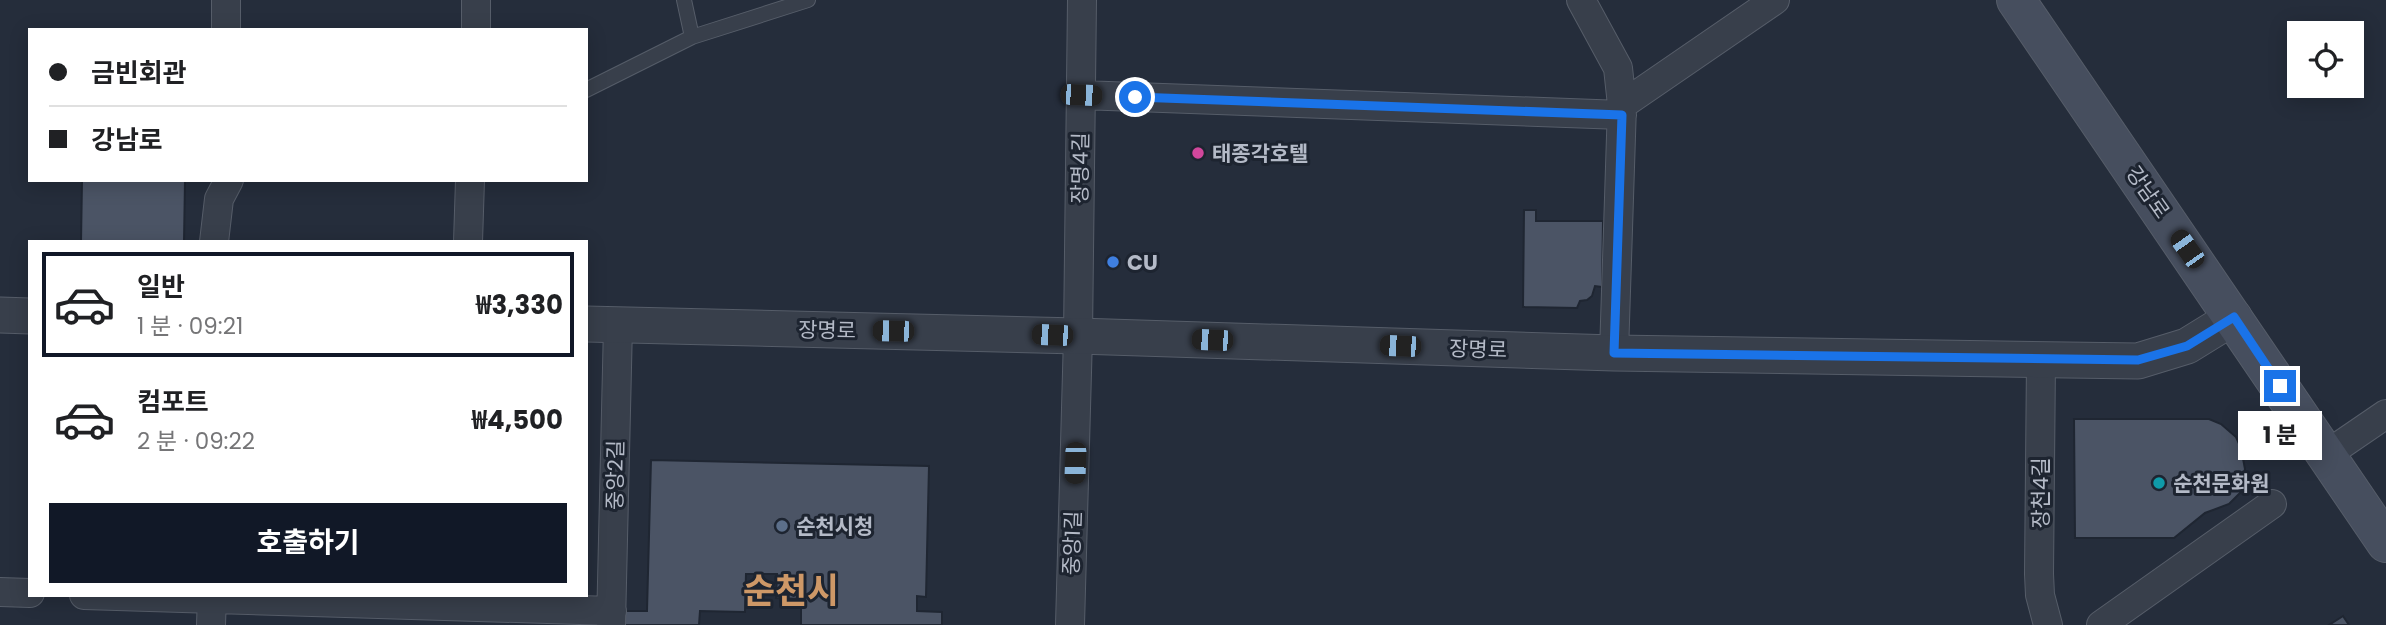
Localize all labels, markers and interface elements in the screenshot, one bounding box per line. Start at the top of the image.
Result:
map controls [2287,21,2364,98]
button: locate [2287,21,2364,98]
text: 금빈회관 [91,55,187,91]
route start [1119,81,1151,113]
car [1060,84,1103,106]
text: 강남로 [91,122,163,158]
street label: 장명4길 [1065,132,1095,204]
place label: 태종각호텔 [1212,139,1309,168]
marker: 태종각호텔 [1190,145,1206,161]
street label: 강남로 [2119,160,2177,224]
car [2167,226,2208,272]
place label: CU [1127,248,1158,277]
marker: CU [1105,254,1121,270]
text: 일반 [137,269,185,305]
icon: car [53,273,116,336]
text: ₩3,330 [476,287,563,323]
text: 1 분 · 09:21 [137,310,243,342]
street label: 장명로 [798,315,856,345]
car [872,320,915,342]
car [1031,324,1074,346]
car [1191,329,1234,351]
street label: 장명로 [1449,333,1507,365]
car [1379,335,1422,357]
route end [2264,370,2296,402]
text: 컴포트 [137,384,209,420]
icon: car [53,388,116,451]
text: ₩4,500 [472,402,563,438]
callout: 1 분 [2238,410,2322,460]
text: 1 분 [2263,419,2297,451]
text: 2 분 · 09:22 [137,425,255,457]
street label: 중앙2길 [600,440,630,510]
car [1064,442,1087,484]
street label: 장천4길 [2026,457,2055,529]
place label: 순천문화원 [2173,469,2270,498]
marker: 순천문화원 [2151,475,2167,491]
button: 호출하기 [49,503,567,583]
street label: 중앙1길 [1056,510,1088,576]
place label: 순천시청 [796,512,873,541]
marker: 순천시청 [774,518,790,534]
district label: 순천시 [743,566,839,615]

